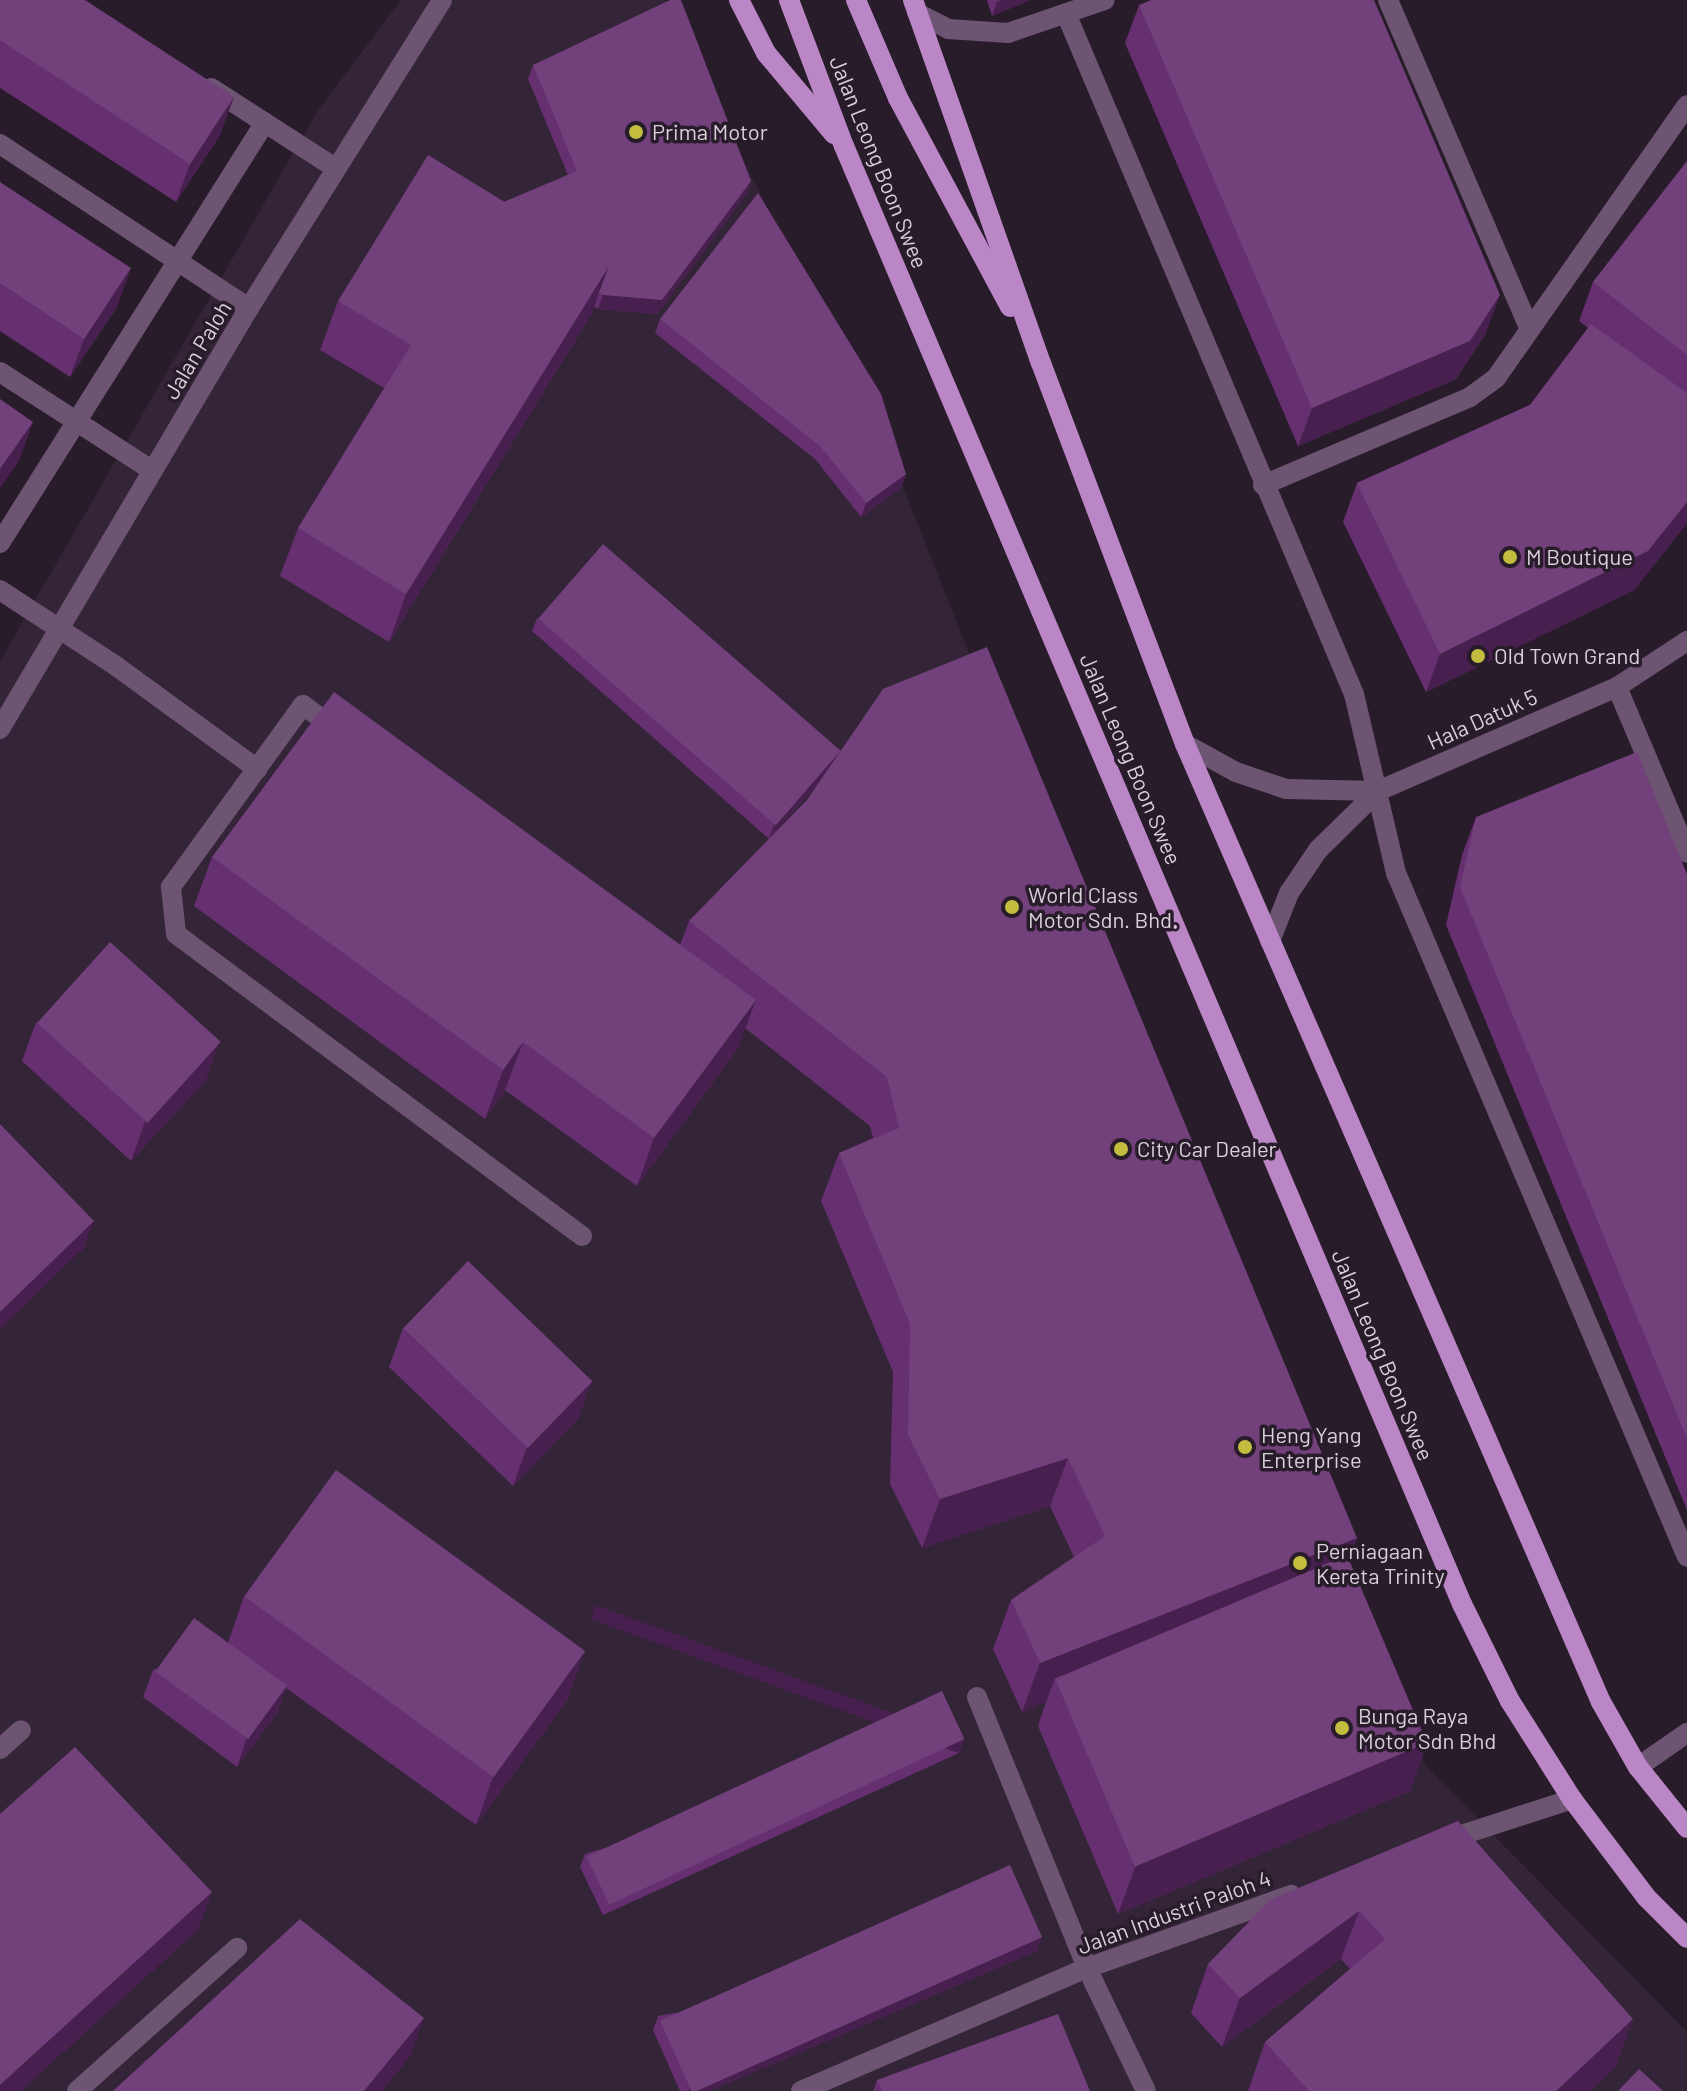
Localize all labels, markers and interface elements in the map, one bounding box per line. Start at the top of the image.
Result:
street label: Jalan Leong Boon Swee [824,52,934,272]
place label: Prima Motor [652,119,768,145]
marker: Prima Motor [627,123,645,141]
street label: Jalan Paloh [157,296,237,404]
place label: M Boutique [1526,544,1633,570]
marker: M Boutique [1501,548,1519,566]
place label: Old Town Grand [1494,643,1640,669]
marker: Old Town Grand [1469,647,1487,665]
street label: Jalan Leong Boon Swee [1075,650,1187,868]
street label: Hala Datuk 5 [1423,683,1541,755]
place label: World Class Motor Sdn. Bhd. [1028,881,1178,932]
marker: World Class Motor Sdn. Bhd. [1003,898,1021,916]
place label: City Car Dealer [1137,1136,1277,1162]
marker: City Car Dealer [1112,1140,1130,1158]
street label: Jalan Leong Boon Swee [1327,1246,1439,1464]
place label: Heng Yang Enterprise [1261,1421,1362,1472]
marker: Heng Yang Enterprise [1236,1438,1254,1456]
place label: Perniagaan Kereta Trinity [1316,1537,1445,1588]
marker: Perniagaan Kereta Trinity [1291,1554,1309,1572]
place label: Bunga Raya Motor Sdn Bhd [1358,1702,1496,1754]
marker: Bunga Raya Motor Sdn Bhd [1333,1719,1351,1737]
street label: Jalan Industri Paloh 4 [1074,1865,1274,1959]

